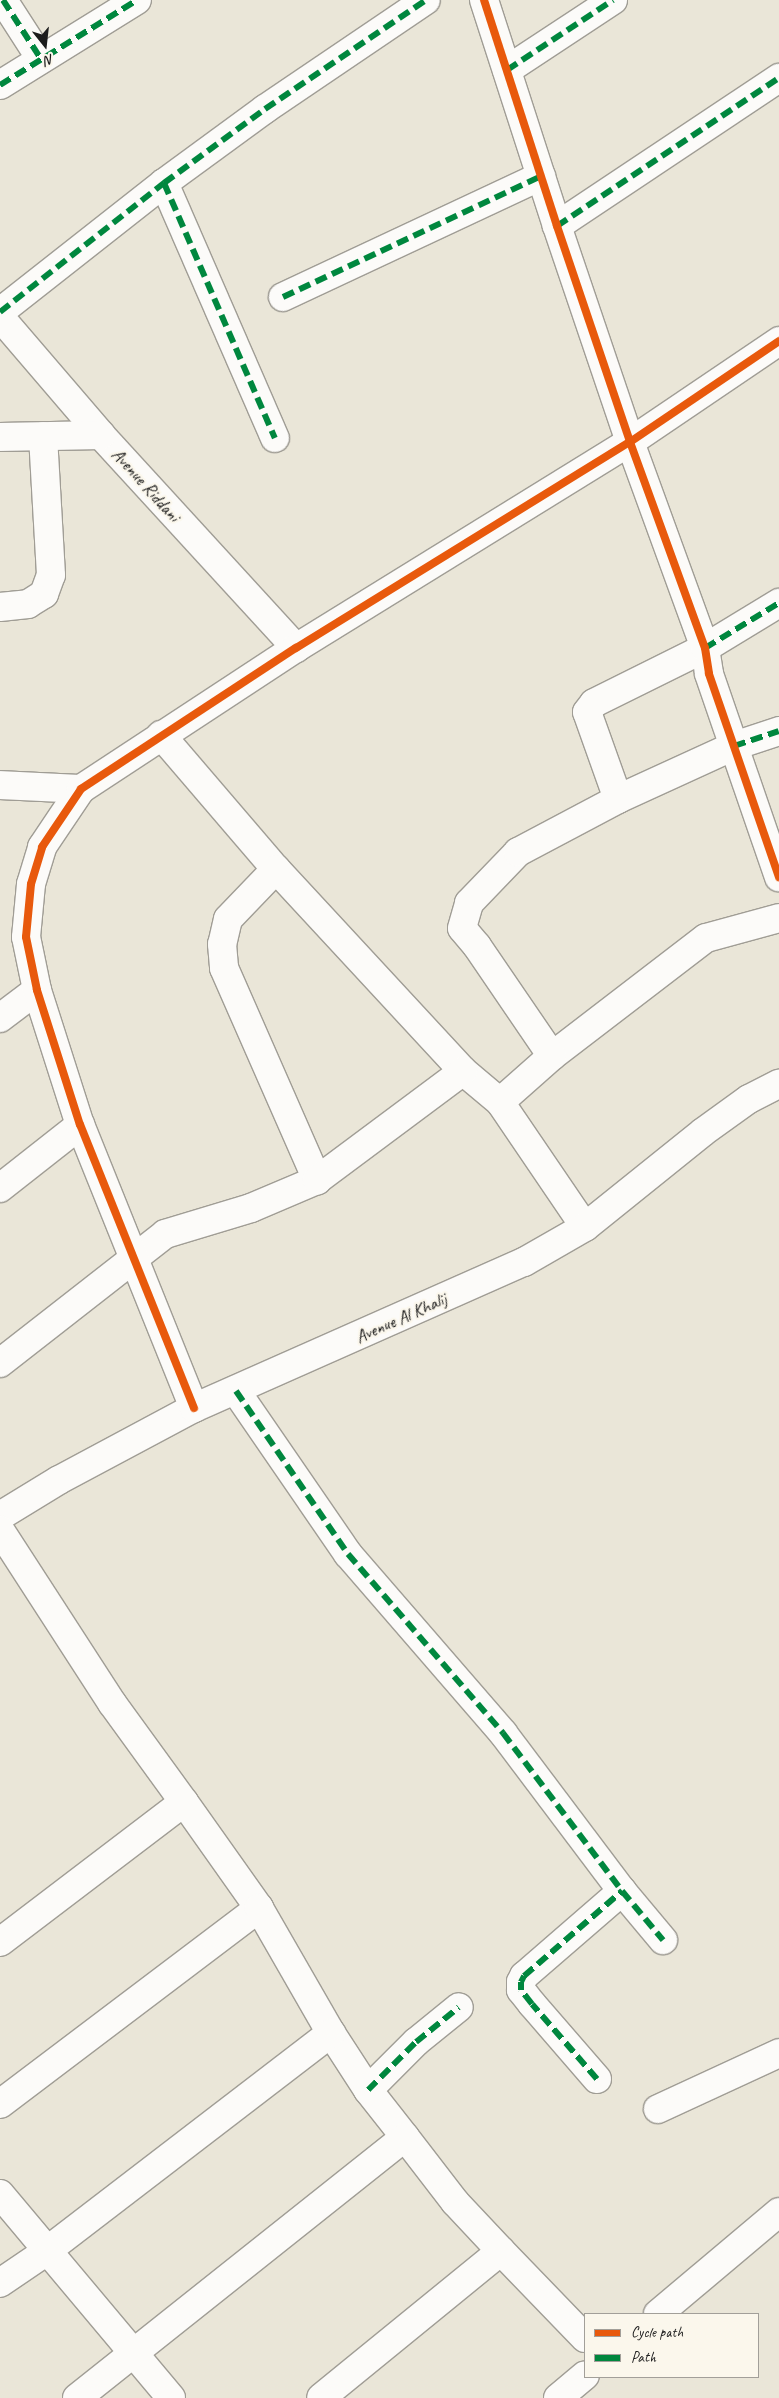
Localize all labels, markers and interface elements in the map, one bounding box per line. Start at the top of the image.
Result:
north arrow [20,20,70,70]
text: N [43,51,56,69]
street label: Avenue Riddani [107,444,185,526]
street label: Avenue Al Khalij [352,1288,450,1348]
legend [584,2313,759,2378]
text: Cycle path [631,2323,683,2342]
text: Path [631,2348,656,2367]

